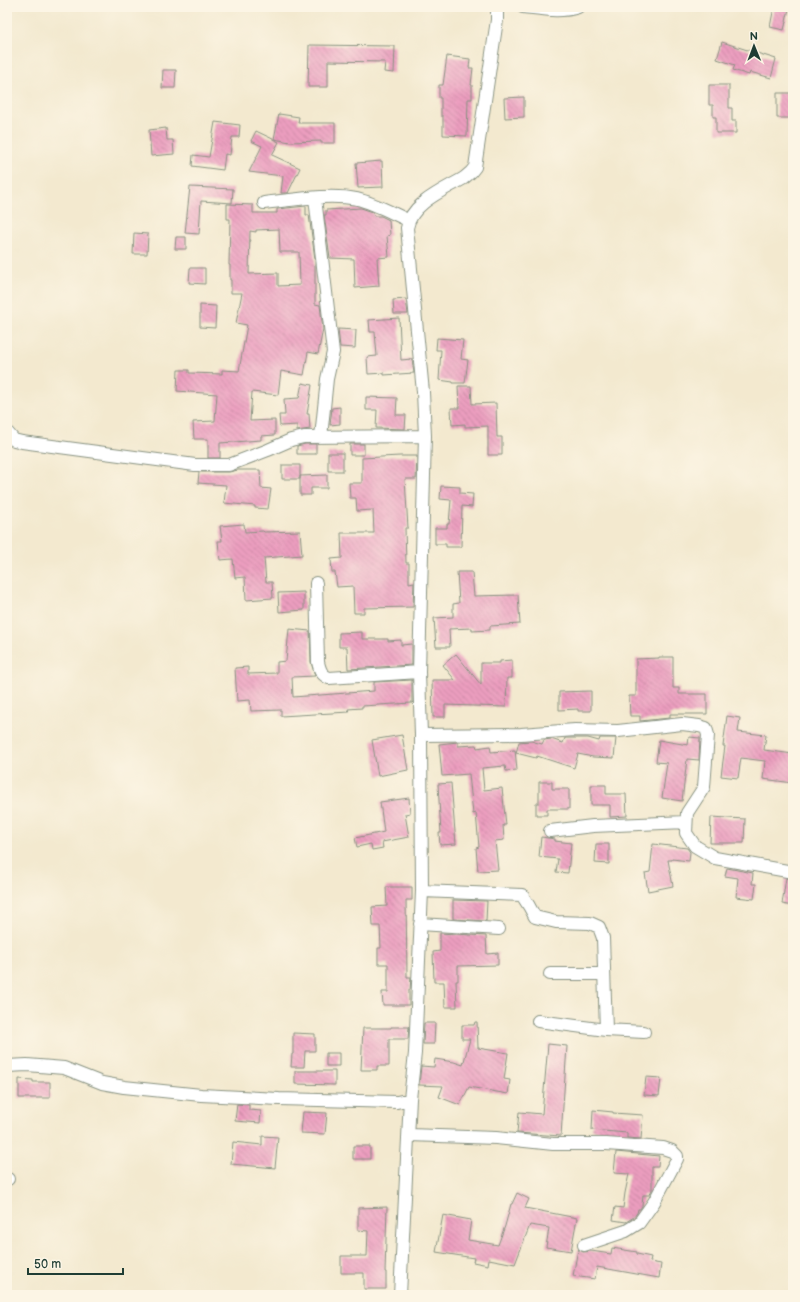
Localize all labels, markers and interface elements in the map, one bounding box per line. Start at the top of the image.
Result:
north arrow [734,26,774,66]
text: N [750,30,758,43]
scale bar [28,1250,123,1276]
text: 50 m [34,1257,61,1272]

